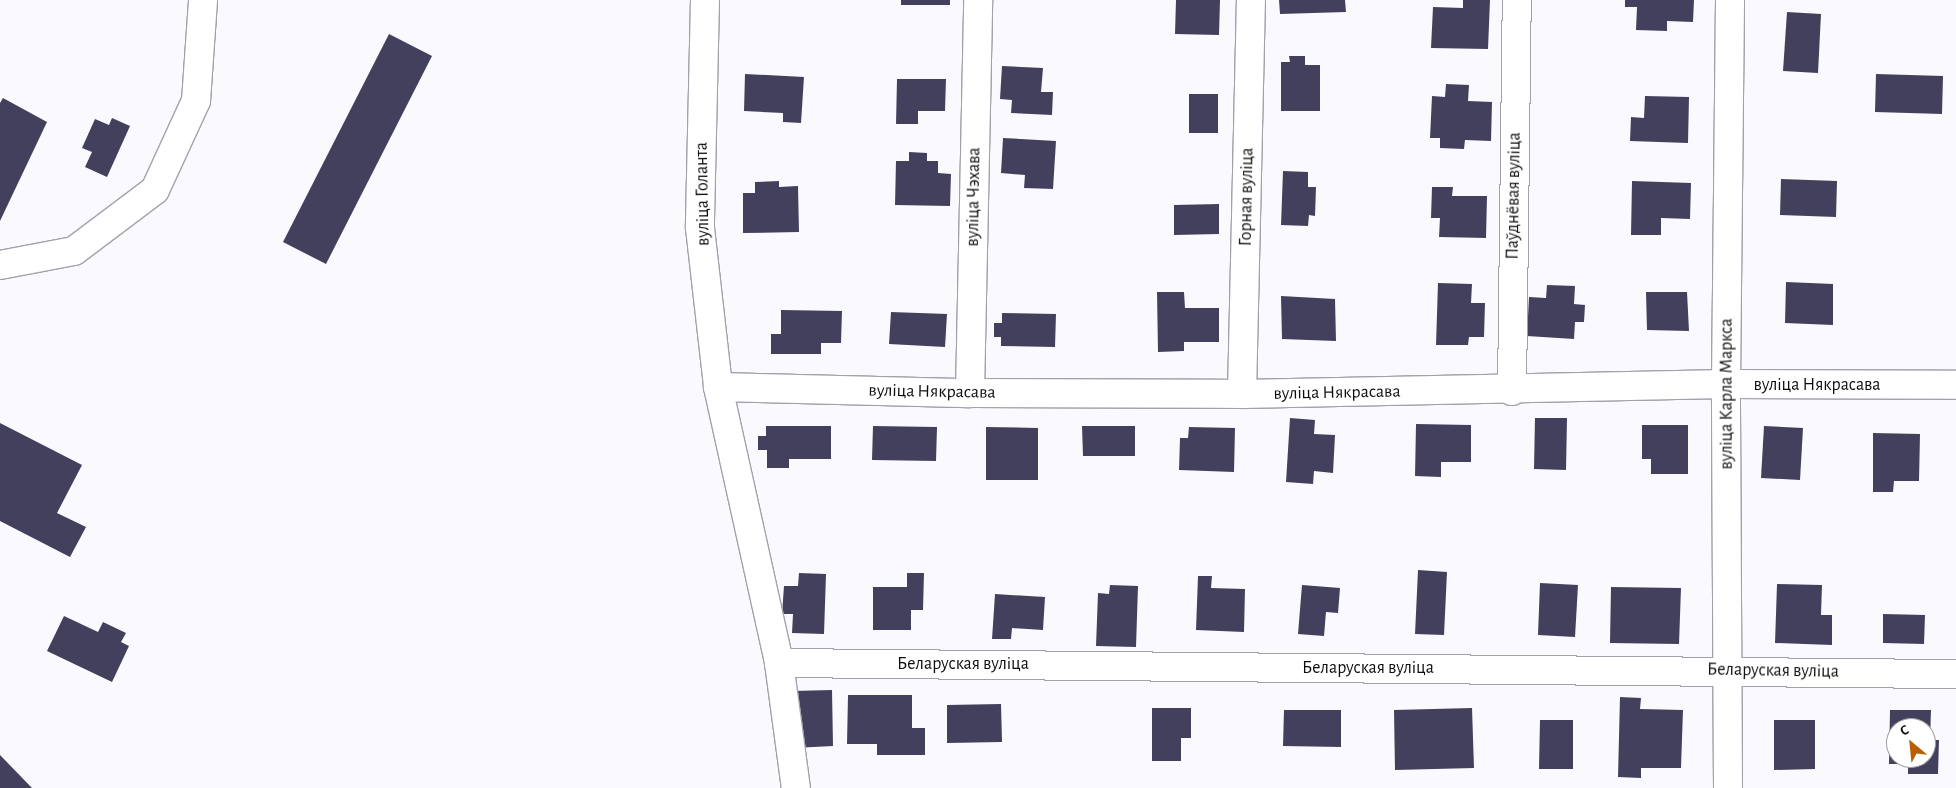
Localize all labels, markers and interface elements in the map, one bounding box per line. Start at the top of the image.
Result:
street label: Паўднёвая вуліца [1502,132,1526,260]
street label: вуліца Голанта [691,142,715,246]
street label: вуліца Чэхава [962,147,986,247]
street label: Горная вуліца [1235,147,1259,247]
street label: вуліца Карла Маркса [1716,318,1738,470]
street label: вуліца Някрасава [1753,374,1881,396]
street label: вуліца Някрасава [868,380,996,404]
street label: вуліца Някрасава [1273,381,1401,405]
street label: Беларуская вуліца [897,653,1029,675]
street label: Беларуская вуліца [1302,657,1434,679]
street label: Беларуская вуліца [1707,659,1839,683]
north arrow [1886,718,1936,768]
text: С [1898,723,1911,739]

